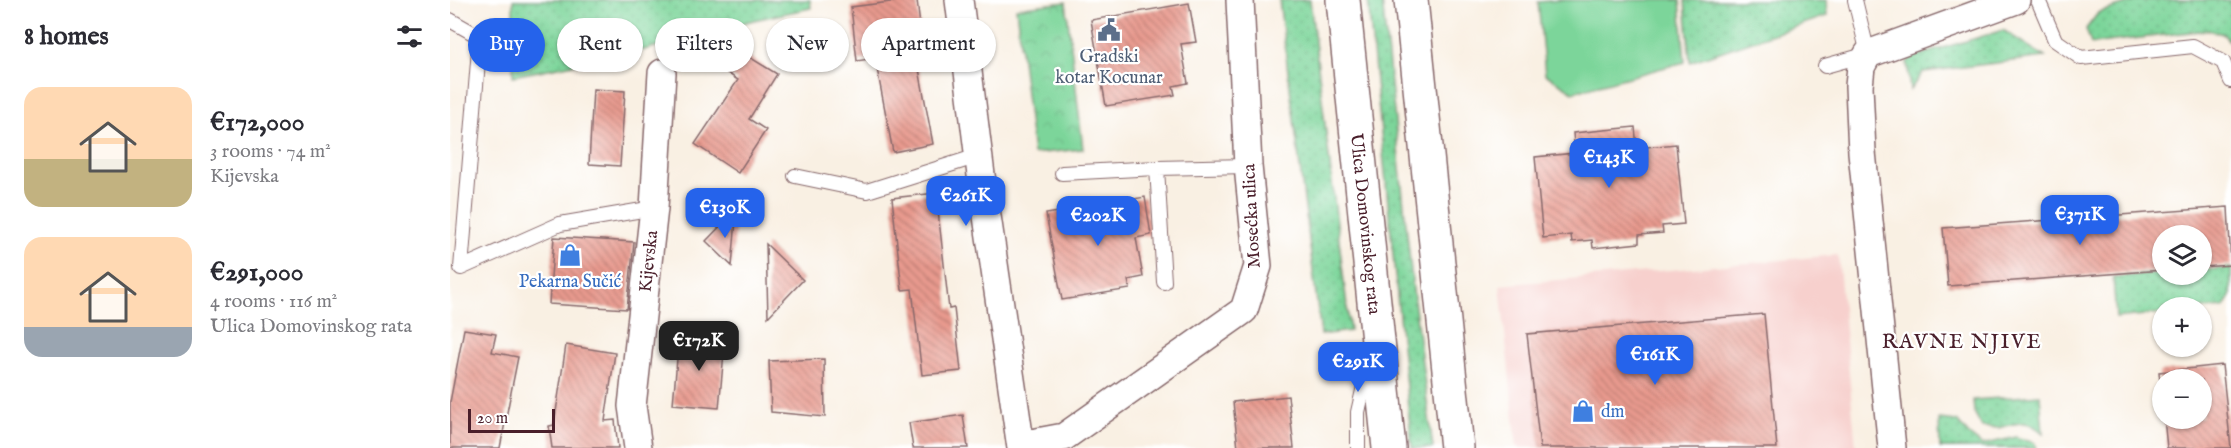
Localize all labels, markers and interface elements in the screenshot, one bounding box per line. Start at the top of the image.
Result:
public building icon: Gradski kotar Kocunar [1096,17,1122,43]
chip: Buy [468,18,545,72]
chip: Rent [557,18,643,72]
chip: Filters [655,18,754,72]
chip: New [766,18,849,72]
chip: Apartment [861,18,996,72]
text: 8 homes [24,20,109,53]
icon: filters [393,20,426,53]
place label: Gradski kotar Kocunar [1055,46,1163,90]
text: €172,000 [210,106,305,139]
icon: home [72,111,144,183]
street label: Ulica Domovinskog rata [1344,132,1385,316]
pin: €143K [1567,138,1651,189]
text: 3 rooms · 74 m² [210,139,331,164]
text: €143K [1584,145,1634,170]
street label: Mosećka ulica [1238,163,1267,269]
text: Kijevska [210,164,279,189]
pin: €261K [924,176,1008,227]
text: €261K [940,183,992,208]
pin: €130K [683,188,767,239]
text: €130K [700,195,750,220]
pin: €371K [2038,195,2122,246]
pin: €202K [1056,196,1140,247]
text: €371K [2055,202,2105,227]
text: €202K [1071,203,1125,228]
map controls [2152,225,2212,429]
button: layers [2152,225,2212,285]
street label: Kijevska [635,229,664,294]
shop icon: Pekarna Sučić [557,242,583,268]
text: €291,000 [210,256,304,289]
icon: home [72,261,144,333]
place label: Pekarna Sučić [519,271,622,294]
text: 4 rooms · 116 m² [210,289,337,314]
button: + [2152,297,2212,357]
text: Ulica Domovinskog rata [210,314,412,339]
pin: €172K [657,321,741,372]
text: €172K [673,328,725,353]
district label: RAVNE NJIVE [1882,329,2042,356]
pin: €161K [1613,335,1697,386]
pin: €291K [1316,342,1400,393]
text: €161K [1630,342,1680,367]
text: €291K [1332,349,1384,374]
button: − [2152,369,2212,429]
shop icon: dm [1570,398,1596,424]
place label: dm [1601,401,1625,424]
scale bar [468,406,555,434]
text: 20 m [477,409,508,429]

